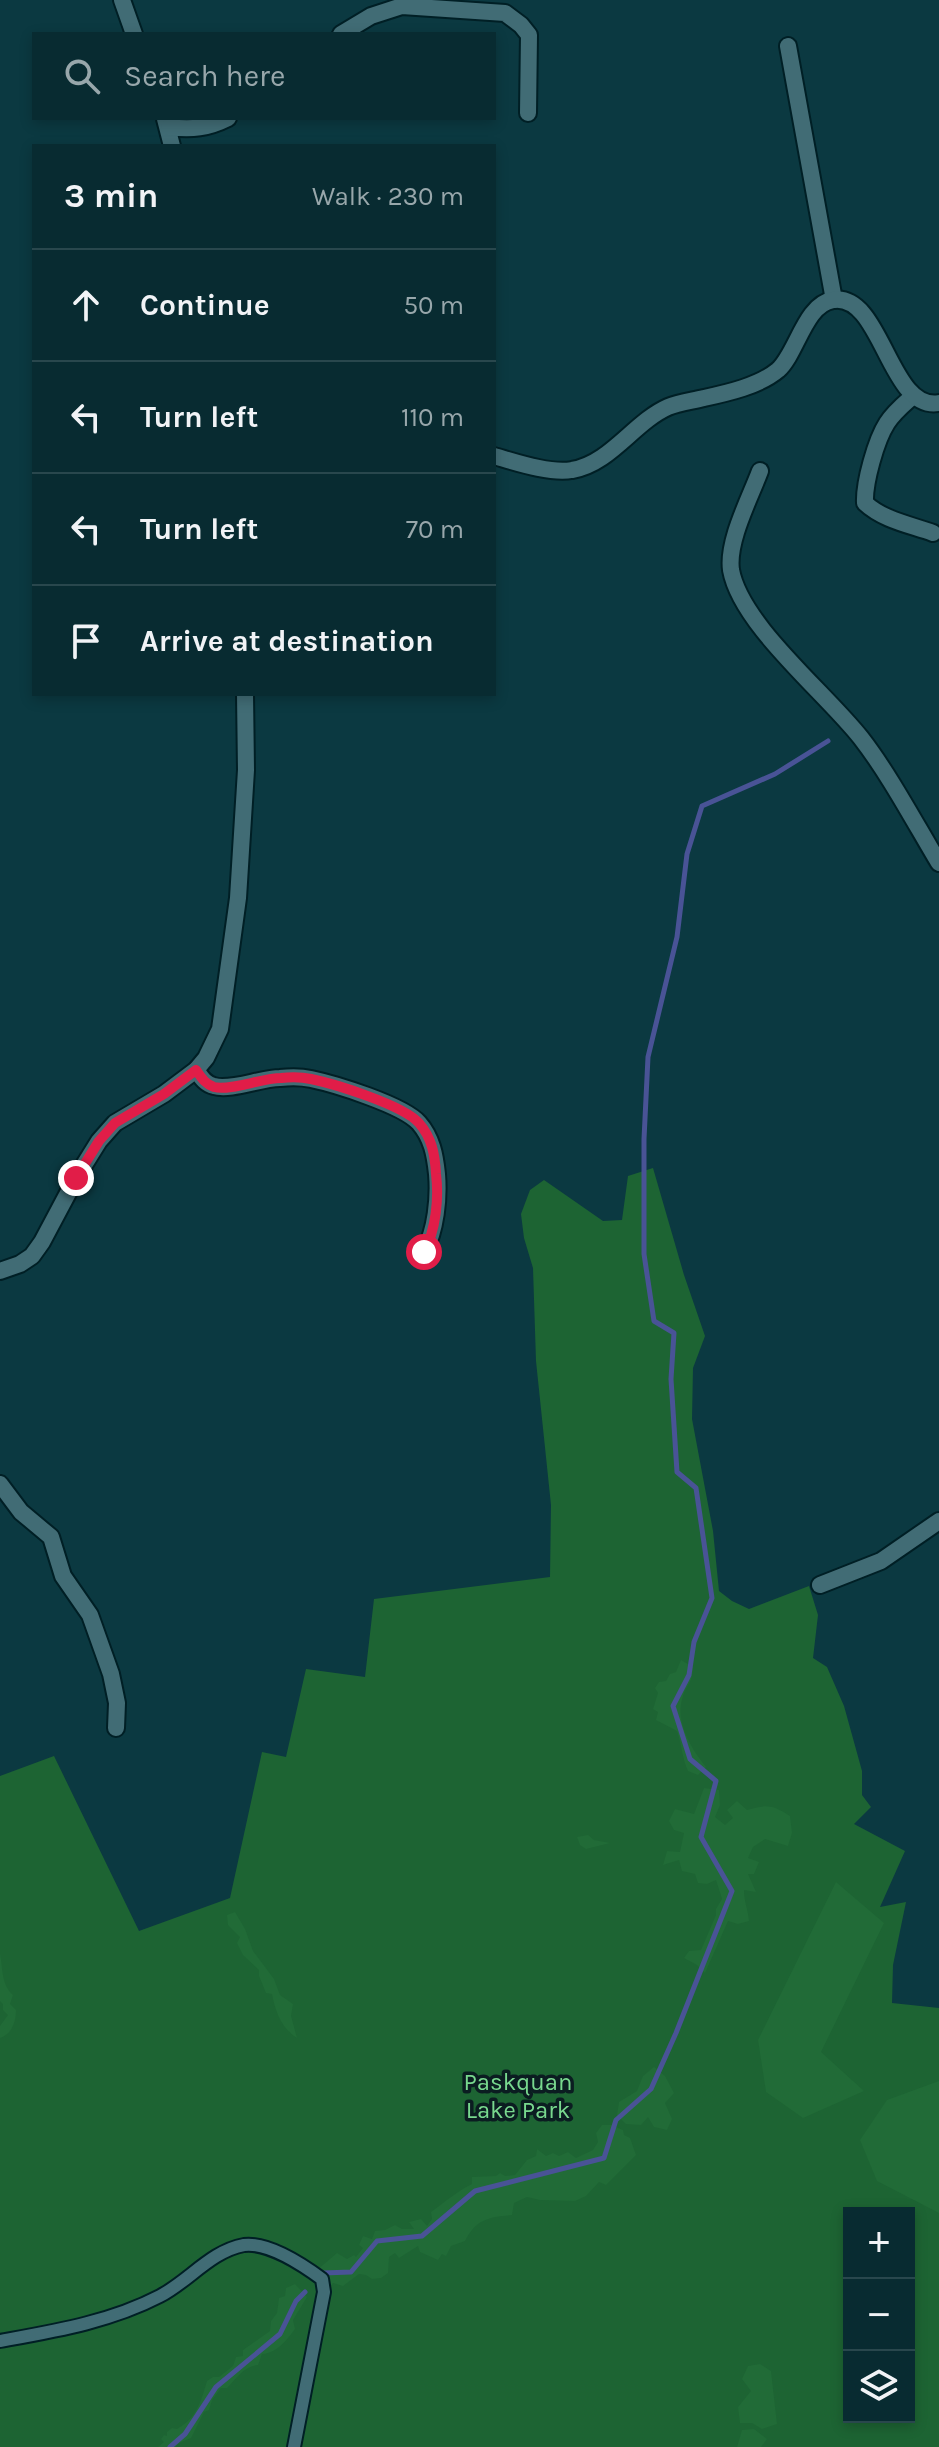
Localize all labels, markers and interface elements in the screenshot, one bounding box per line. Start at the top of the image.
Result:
search box [32,32,496,120]
icon: search [60,54,104,98]
text: Search here [124,58,285,94]
text: 3 min [64,176,158,216]
text: Walk · 230 m [312,181,464,212]
icon: ahead [64,283,108,327]
text: Continue [140,287,270,323]
text: 50 m [403,290,464,321]
icon: left [64,395,108,439]
text: Turn left [140,399,258,435]
text: 110 m [401,402,464,433]
icon: left [64,507,108,551]
text: Turn left [140,511,258,547]
text: 70 m [406,514,464,545]
icon: arrive [64,619,108,663]
text: Arrive at destination [140,623,434,659]
route end [58,1160,94,1196]
route start [406,1234,442,1270]
park label: Paskquan Lake Park [464,2068,572,2124]
map controls [843,2207,915,2423]
button: + [843,2207,915,2279]
button: − [843,2279,915,2351]
button: layers [843,2351,915,2423]

